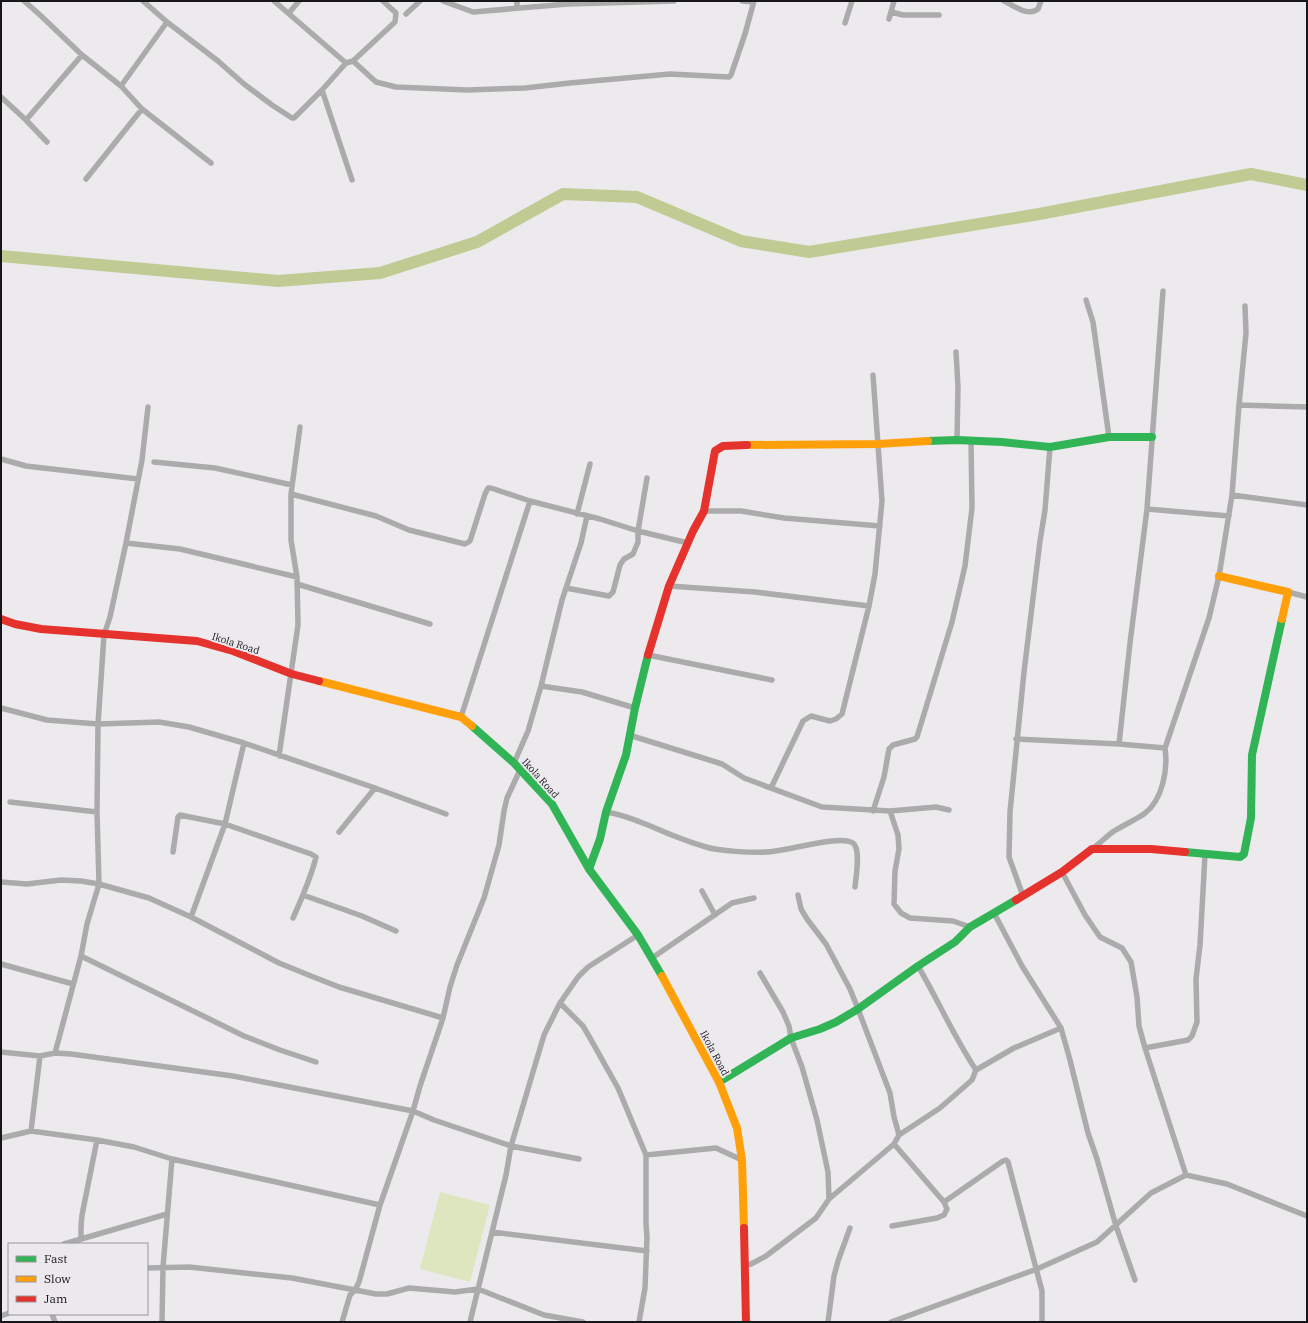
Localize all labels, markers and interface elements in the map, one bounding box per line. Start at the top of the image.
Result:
street label: Ikola Road [210,630,261,657]
street label: Ikola Road [519,756,562,801]
street label: Ikola Road [697,1028,732,1078]
legend [8,1243,148,1315]
text: Fast [44,1251,68,1266]
text: Slow [44,1271,71,1286]
text: Jam [44,1291,68,1306]

